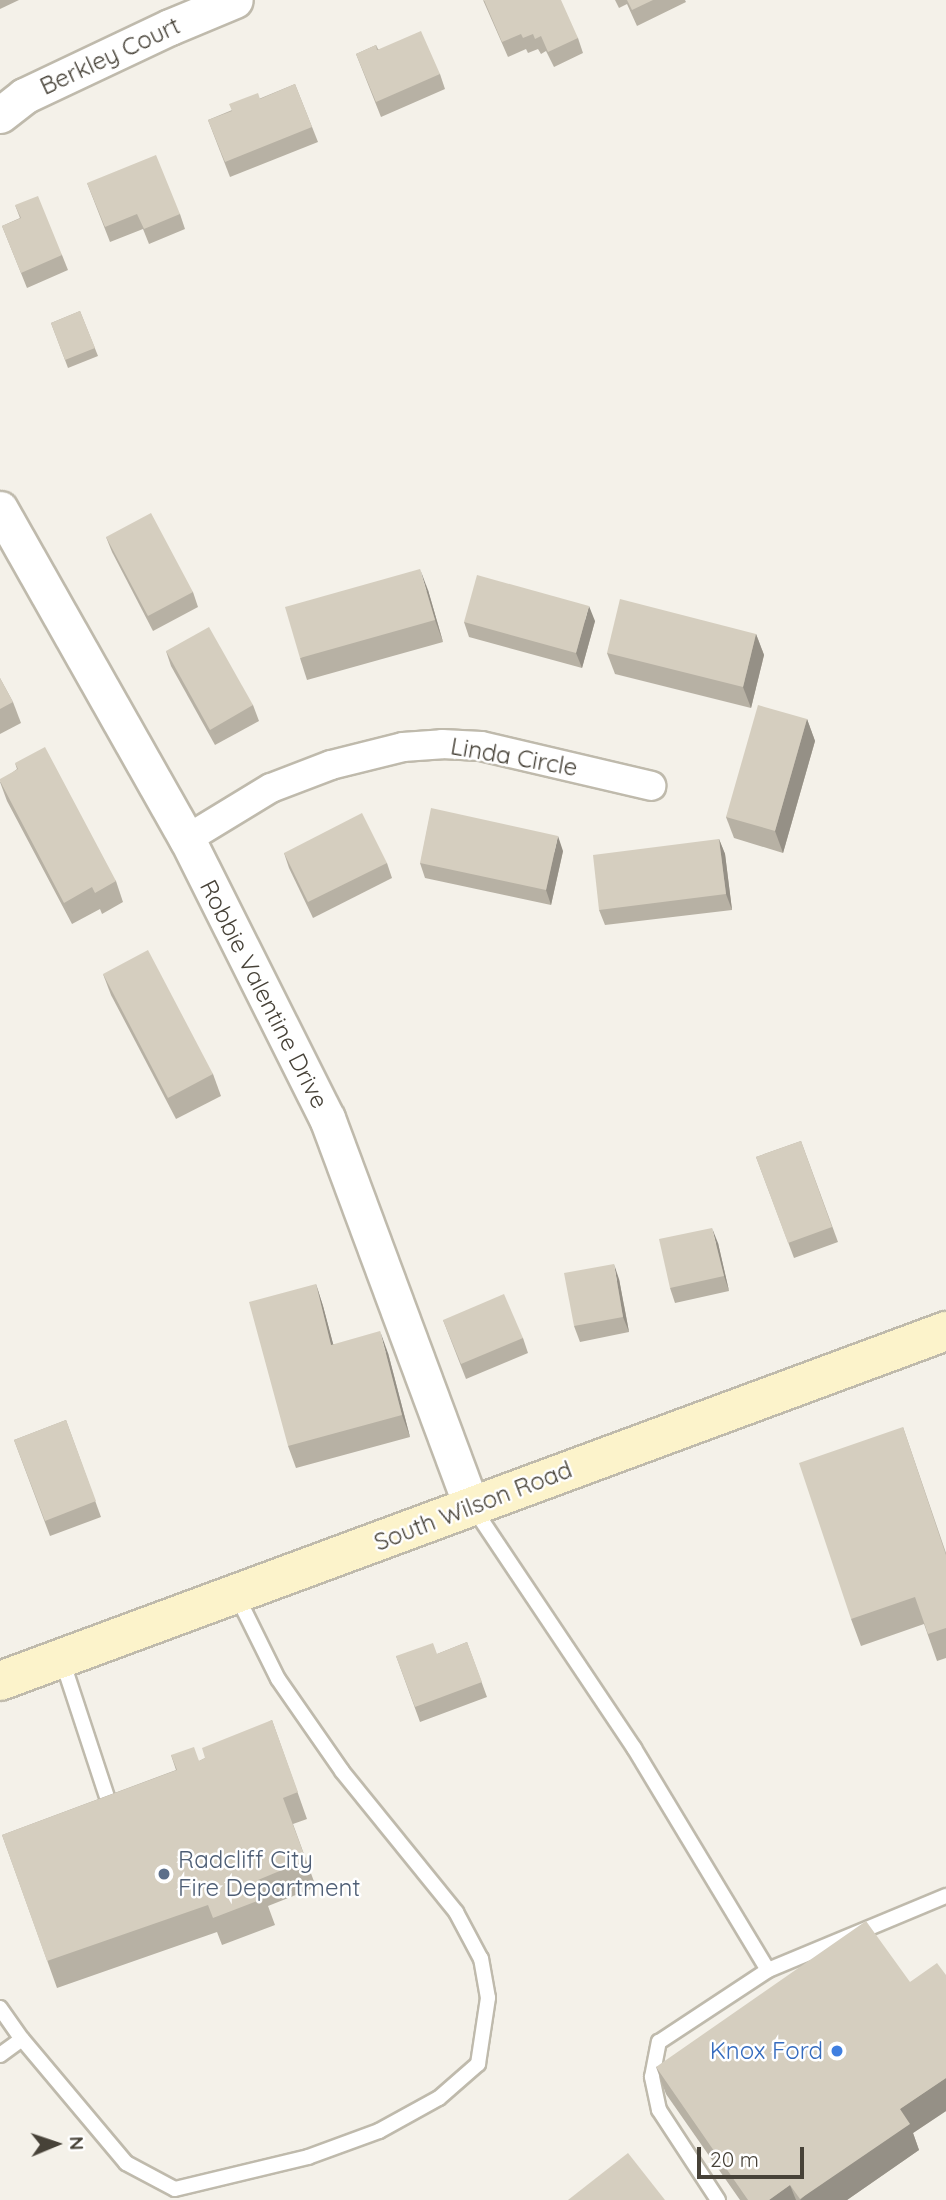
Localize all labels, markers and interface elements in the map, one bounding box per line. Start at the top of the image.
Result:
street label: Berkley Court [35,11,185,101]
street label: Linda Circle [448,732,580,782]
street label: Robbie Valentine Drive [194,875,334,1113]
street label: South Wilson Road [370,1455,576,1557]
place label: Radcliff City Fire Department [178,1846,360,1902]
marker: Radcliff City Fire Department [156,1866,172,1882]
place label: Knox Ford [710,2037,823,2065]
marker: Knox Ford [829,2043,845,2059]
north arrow [21,2109,91,2179]
scale bar [701,2134,808,2178]
text: N [65,2136,89,2151]
text: 20 m [710,2146,759,2172]

